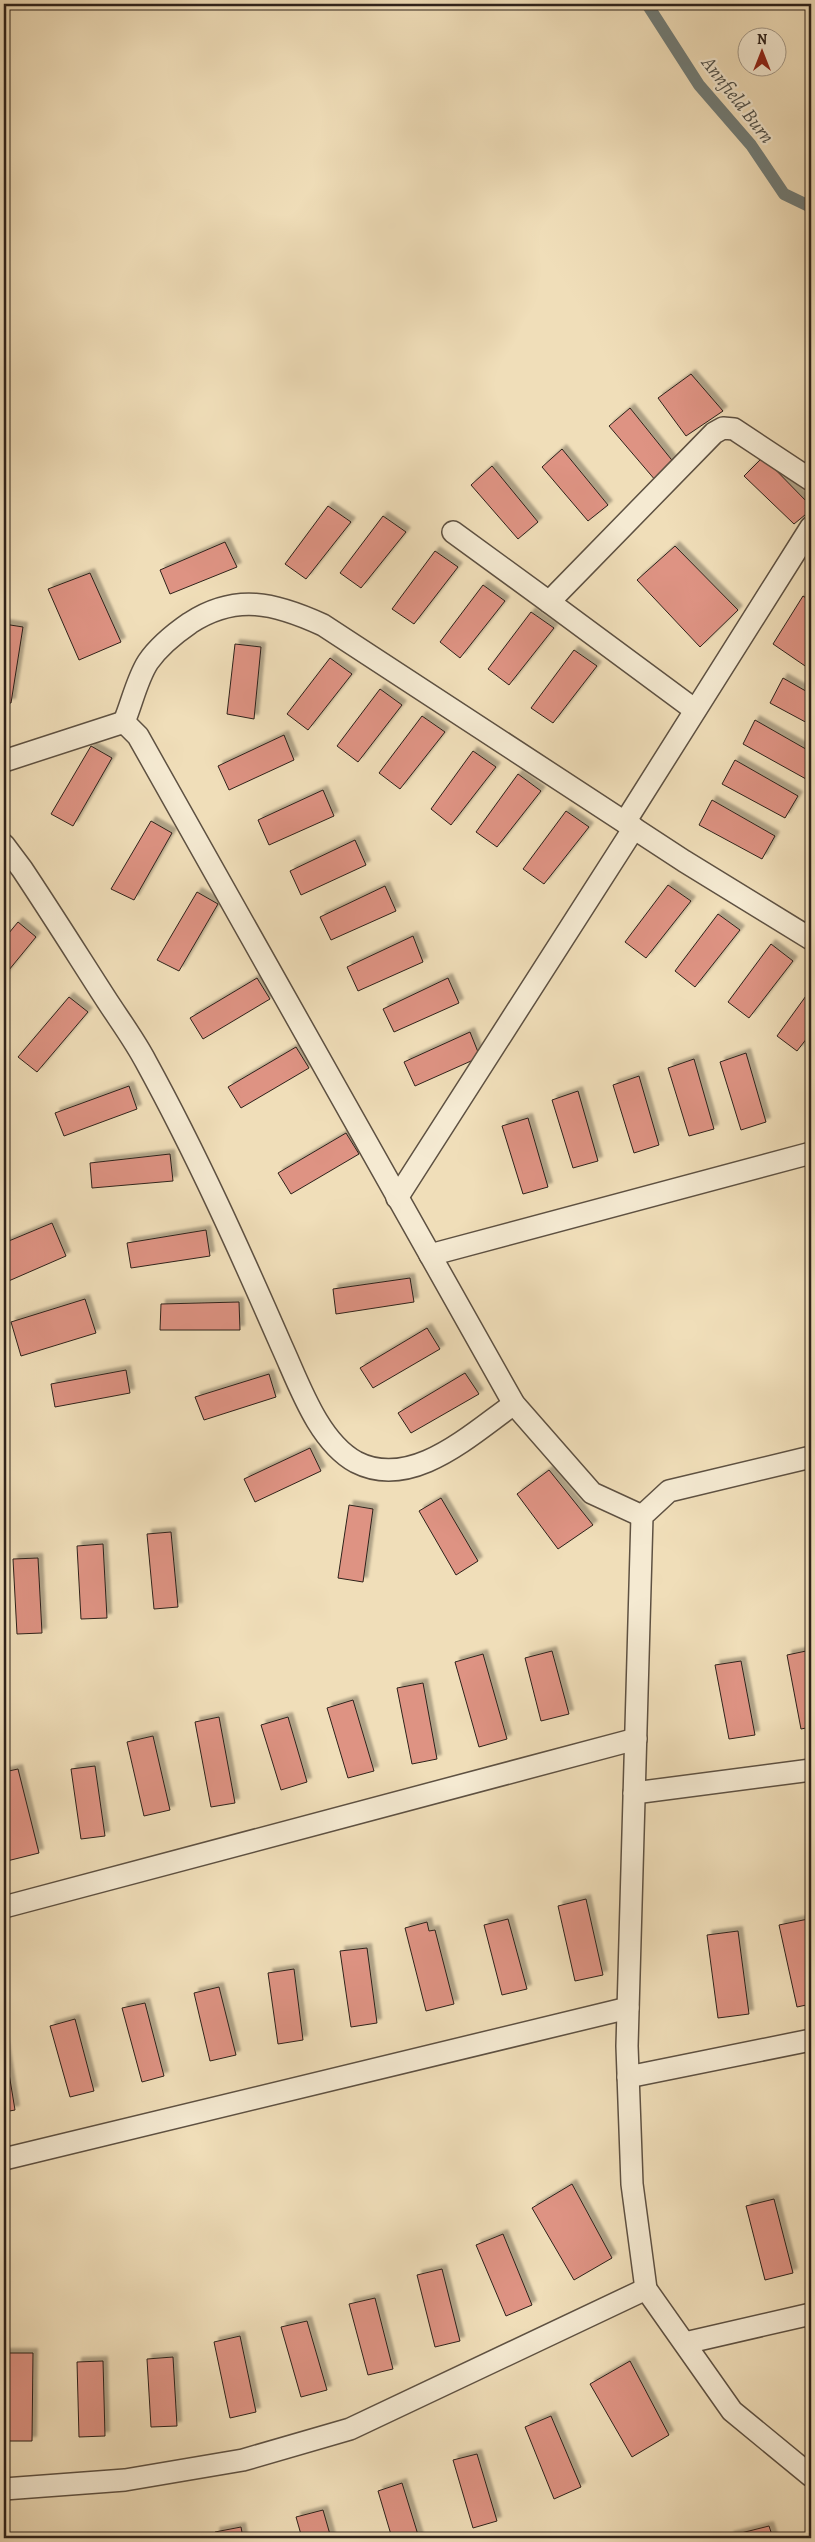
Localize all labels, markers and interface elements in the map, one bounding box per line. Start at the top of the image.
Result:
north arrow [738,28,788,78]
text: N [757,30,767,49]
water label: Annfield Burn [695,50,781,149]

